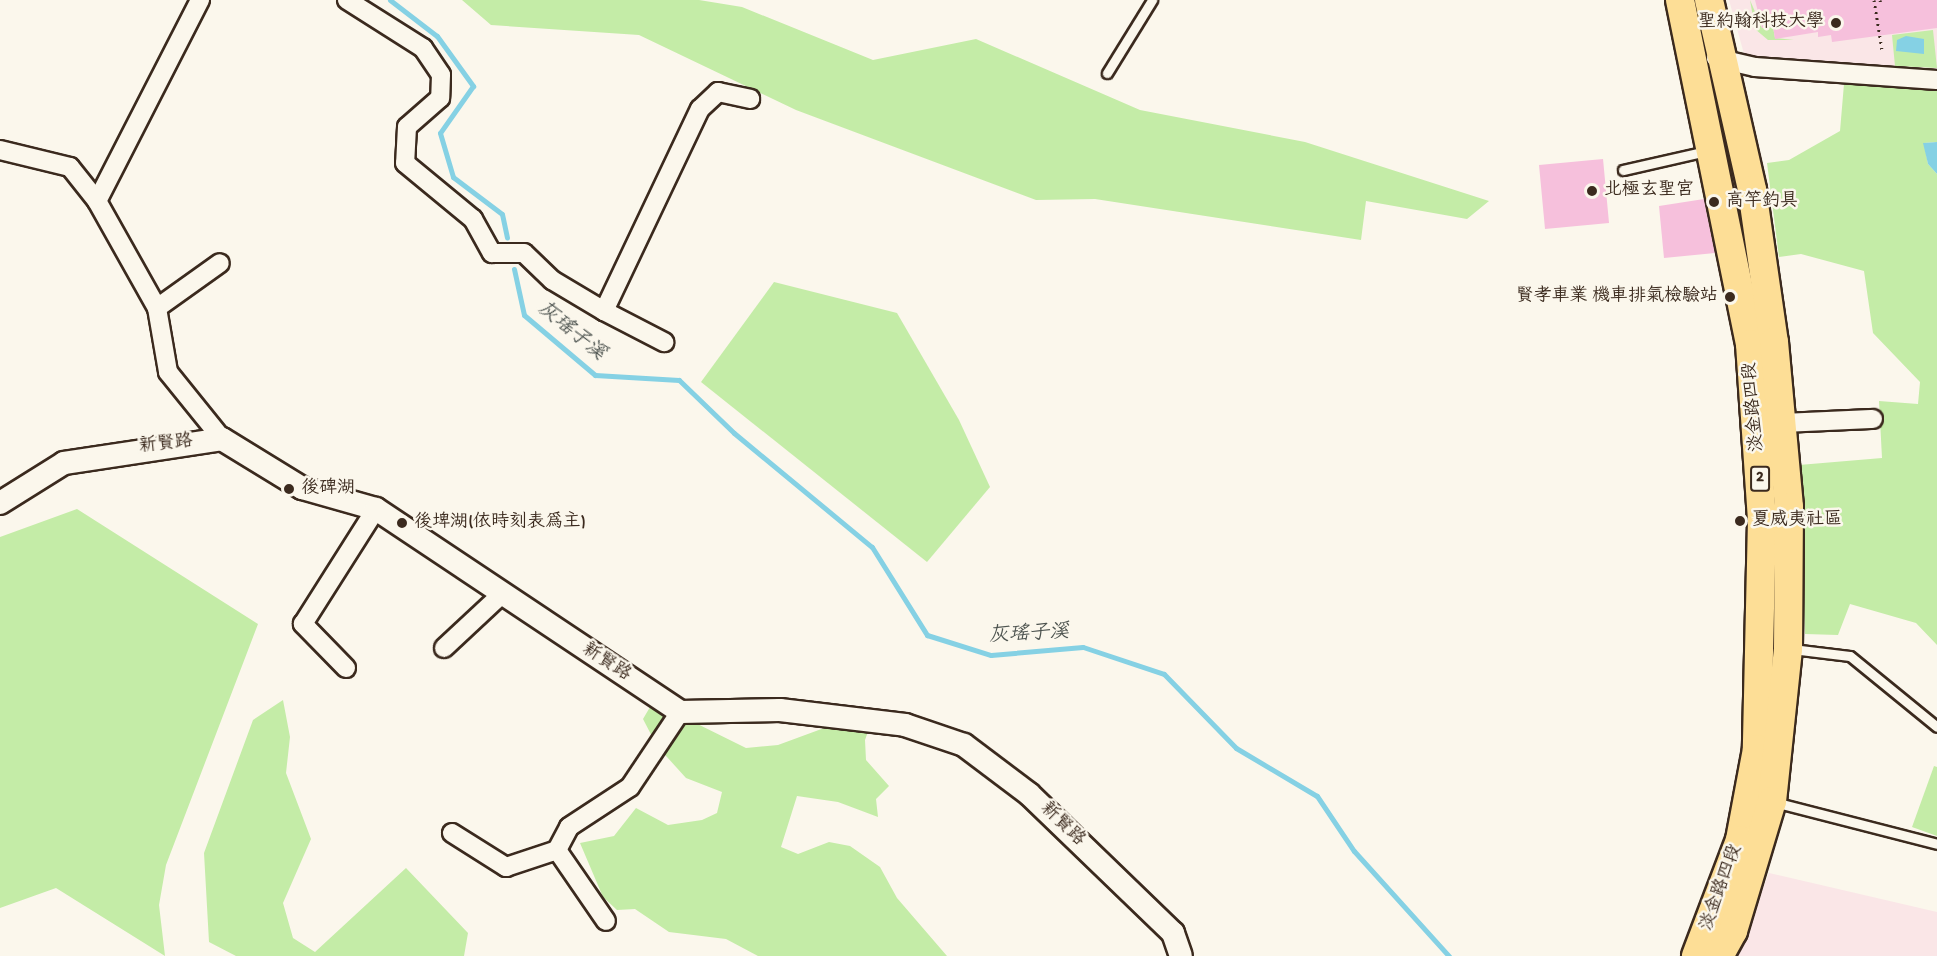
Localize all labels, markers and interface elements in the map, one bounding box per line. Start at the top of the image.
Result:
place label: 聖約翰科技大學 [1698,12,1824,34]
marker: 聖約翰科技大學 [1829,16,1843,30]
place label: 北極玄聖宮 [1604,180,1694,202]
marker: 北極玄聖宮 [1585,184,1599,198]
place label: 高竿釣具 [1726,191,1798,213]
marker: 高竿釣具 [1707,195,1721,209]
place label: 賢孝車業 機車排氣檢驗站 [1516,286,1718,308]
marker: 賢孝車業 機車排氣檢驗站 [1723,290,1737,304]
water label: 灰瑤子溪 [532,298,610,366]
street label: 淡金路四段 [1740,361,1770,453]
street label: 新賢路 [138,431,194,459]
road number: 2 [1750,466,1770,492]
place label: 後碑湖 [301,478,355,500]
marker: 後碑湖 [282,482,296,496]
place label: 夏威夷社區 [1752,510,1842,532]
place label: 後埤湖(依時刻表為主) [414,512,586,534]
marker: 夏威夷社區 [1733,514,1747,528]
marker: 後埤湖(依時刻表為主) [395,516,409,530]
water label: 灰瑤子溪 [988,621,1070,649]
street label: 新賢路 [577,639,635,687]
street label: 新賢路 [1035,798,1089,852]
street label: 淡金路四段 [1696,842,1748,934]

